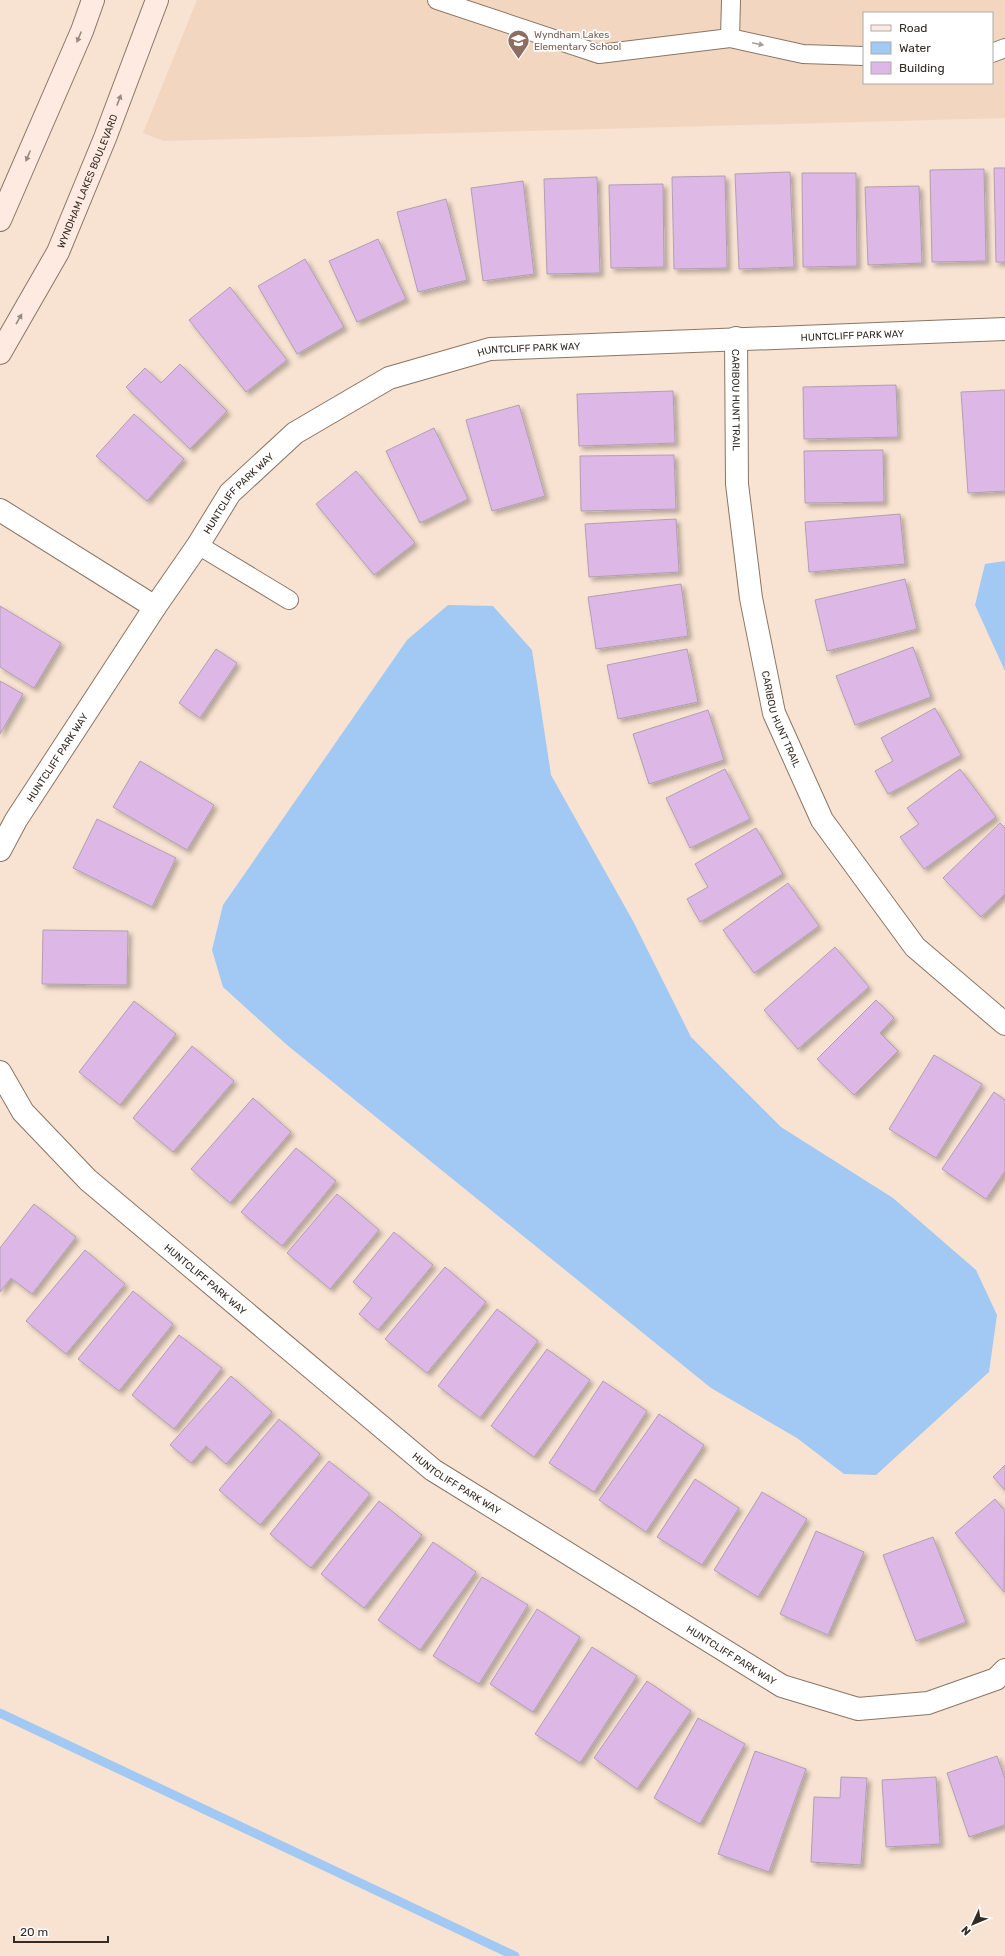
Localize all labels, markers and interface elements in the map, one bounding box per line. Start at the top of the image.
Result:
legend [863,12,993,84]
text: Road [899,21,927,35]
school or university icon: Wyndham Lakes Elementary School [506,27,532,60]
place label: Wyndham Lakes Elementary School [534,29,621,53]
one-way arrow [76,31,82,43]
text: Water [899,41,931,55]
one-way arrow [751,42,764,48]
text: Building [899,61,945,75]
one-way arrow [117,93,123,105]
street label: WYNDHAM LAKES BOULEVARD [55,113,120,250]
one-way arrow [25,150,31,161]
one-way arrow [16,313,23,325]
street label: HUNTCLIFF PARK WAY [801,328,905,344]
street label: HUNTCLIFF PARK WAY [476,340,581,359]
street label: CARIBOU HUNT TRAIL [729,349,742,451]
street label: HUNTCLIFF PARK WAY [201,450,277,536]
street label: CARIBOU HUNT TRAIL [759,670,803,770]
street label: HUNTCLIFF PARK WAY [25,711,91,804]
street label: HUNTCLIFF PARK WAY [162,1242,249,1318]
street label: HUNTCLIFF PARK WAY [410,1450,503,1518]
street label: HUNTCLIFF PARK WAY [684,1623,779,1688]
north arrow [953,1904,993,1944]
scale bar [14,1918,108,1944]
text: N [959,1923,974,1938]
text: 20 m [20,1925,48,1939]

